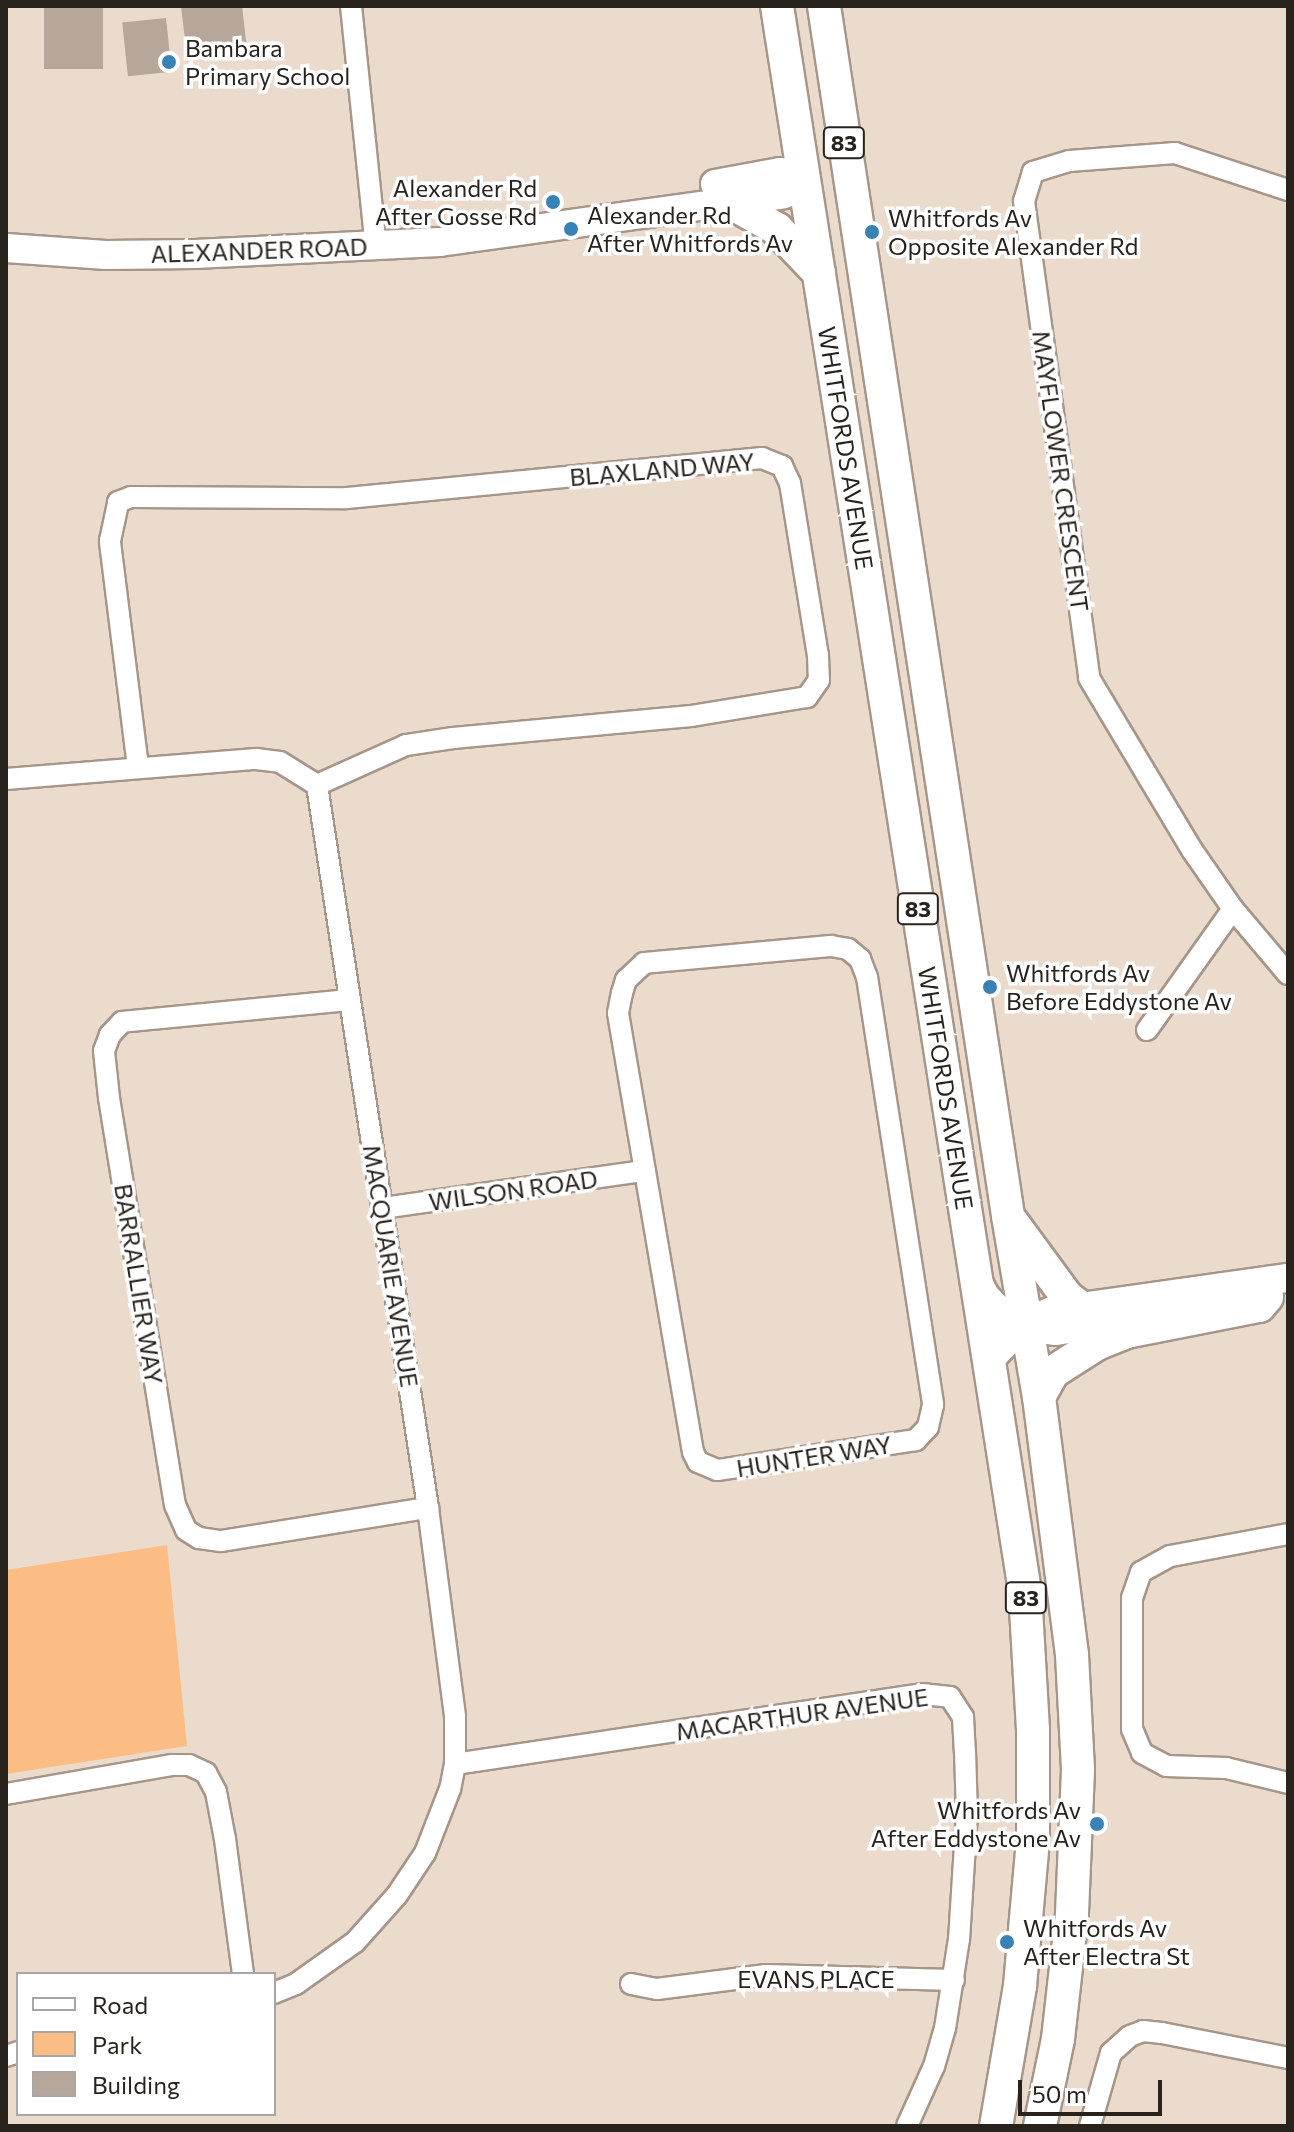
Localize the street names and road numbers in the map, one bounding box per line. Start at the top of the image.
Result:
road number: 83 [822,125,866,161]
street label: ALEXANDER ROAD [150,232,368,268]
street label: WHITFORDS AVENUE [813,324,879,572]
street label: MAYFLOWER CRESCENT [1027,329,1095,613]
street label: BLAXLAND WAY [568,447,756,491]
road number: 83 [896,891,940,927]
street label: WHITFORDS AVENUE [913,964,979,1212]
street label: MACQUARIE AVENUE [358,1143,424,1389]
street label: WILSON ROAD [427,1164,599,1216]
street label: BARRALLIER WAY [109,1182,169,1386]
street label: HUNTER WAY [734,1430,894,1482]
road number: 83 [1004,1580,1048,1616]
street label: MACARTHUR AVENUE [674,1682,930,1746]
street label: EVANS PLACE [737,1965,895,1993]

